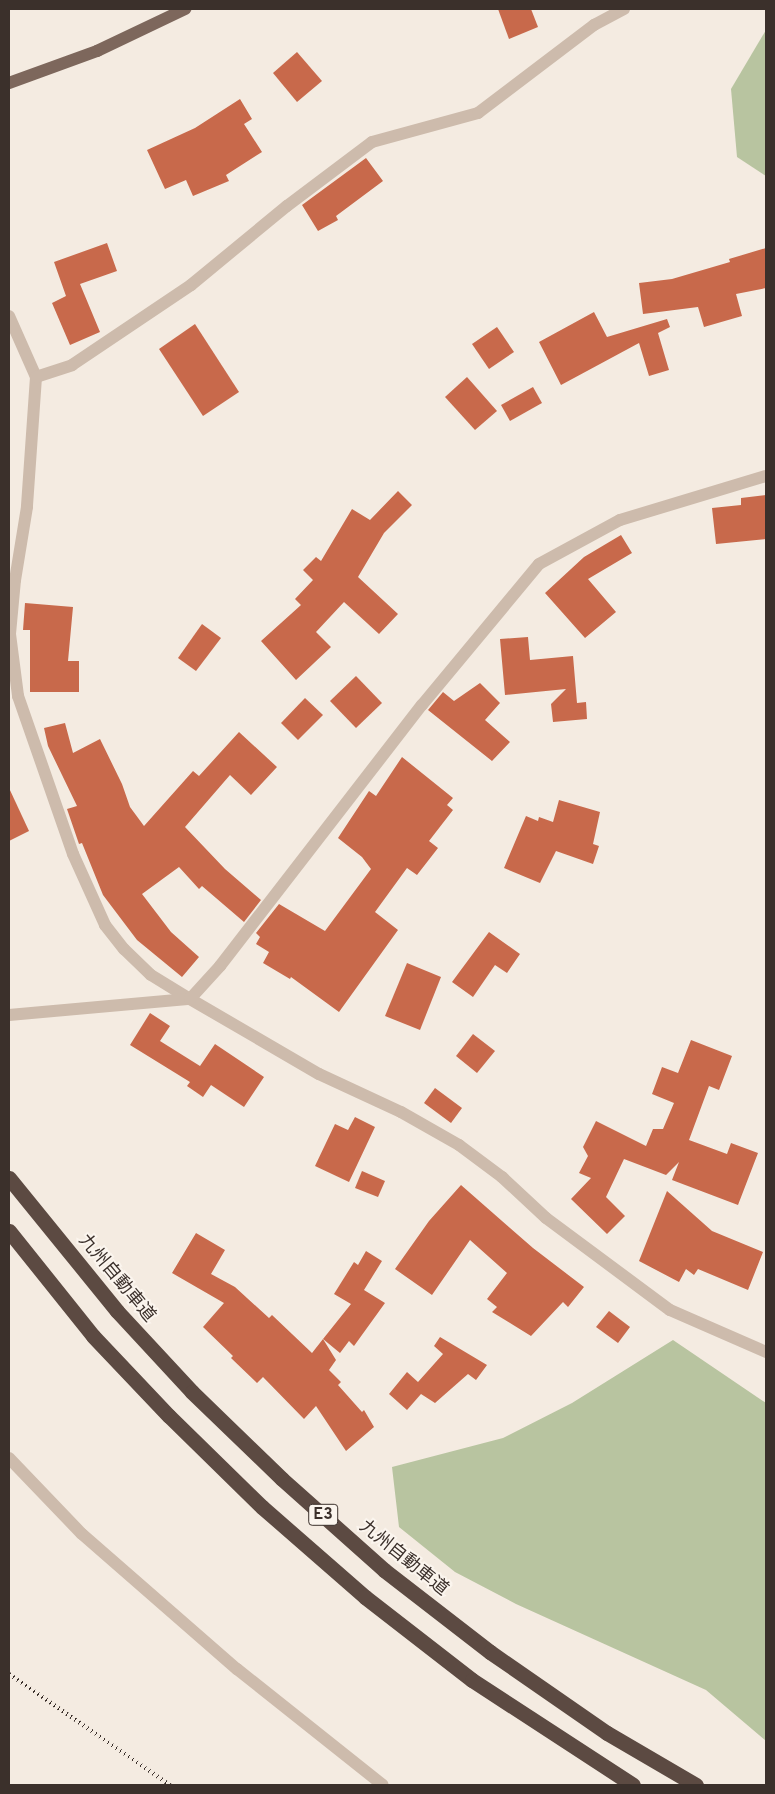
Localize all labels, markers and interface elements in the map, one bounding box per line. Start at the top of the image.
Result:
street label: 九州自動車道 [73,1231,159,1327]
road number: E3 [308,1502,338,1528]
street label: 九州自動車道 [354,1517,452,1601]

